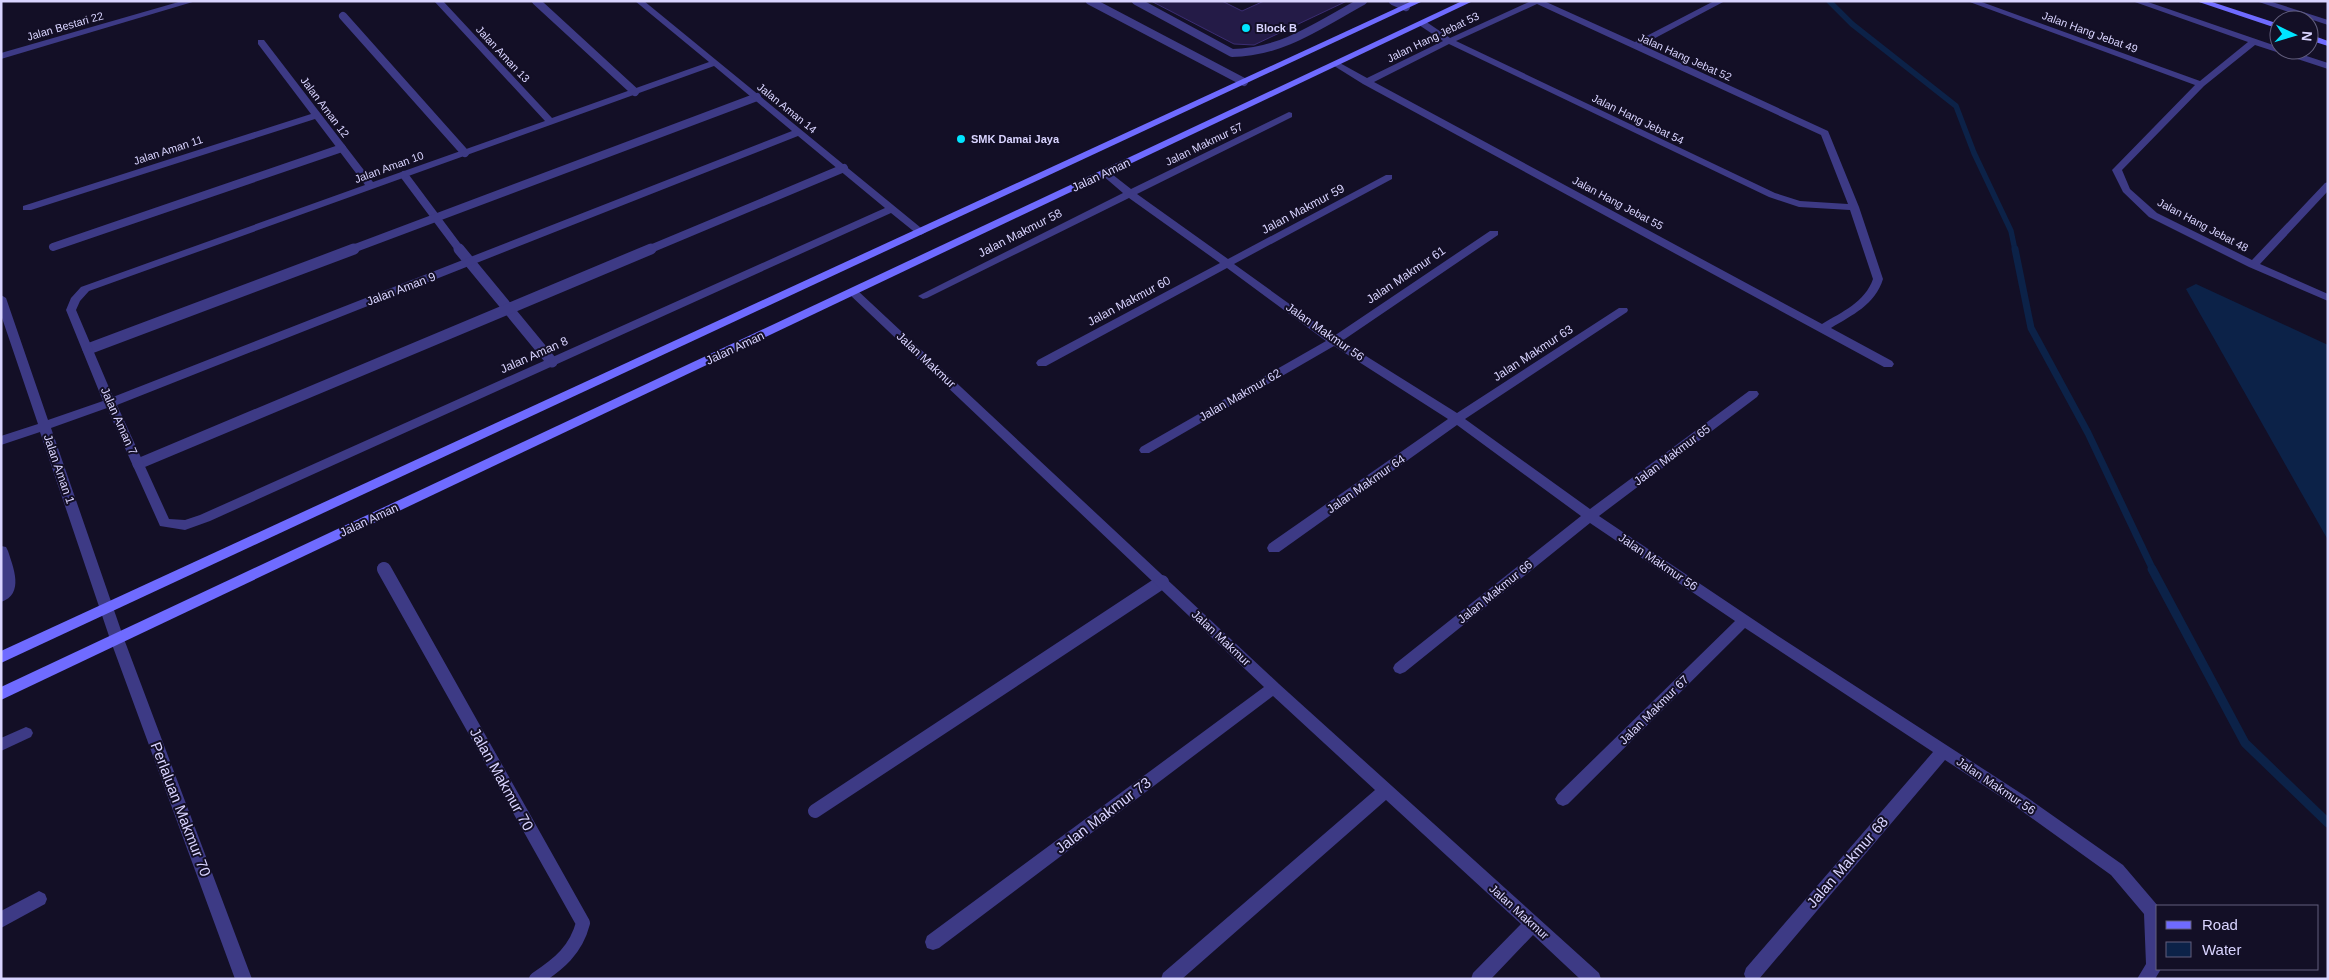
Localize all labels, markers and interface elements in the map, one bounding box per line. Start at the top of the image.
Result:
street label: Jalan Bestari 22 [25,9,105,43]
street label: Jalan Hang Jebat 53 [1385,9,1481,65]
street label: Jalan Hang Jebat 49 [2041,9,2139,55]
north arrow [2269,10,2319,60]
marker: Block B [1240,22,1252,34]
place label: Block B [1256,22,1297,34]
street label: Jalan Aman 13 [474,23,532,85]
text: N [2299,30,2315,42]
street label: Jalan Hang Jebat 52 [1636,31,1734,83]
street label: Jalan Aman 12 [298,74,352,140]
street label: Jalan Aman 14 [755,80,819,136]
street label: Jalan Hang Jebat 54 [1590,91,1686,147]
street label: Jalan Makmur 57 [1163,120,1245,168]
street label: Jalan Aman 11 [132,133,204,167]
marker: SMK Damai Jaya [955,133,967,145]
place label: SMK Damai Jaya [971,133,1060,145]
street label: Jalan Aman 10 [353,149,425,185]
street label: Jalan Aman [1070,155,1132,195]
street label: Jalan Hang Jebat 55 [1571,174,1665,232]
street label: Jalan Makmur 59 [1259,181,1347,237]
street label: Jalan Hang Jebat 48 [2156,196,2250,254]
street label: Jalan Makmur 58 [976,206,1064,260]
street label: Jalan Makmur 61 [1364,243,1448,307]
street label: Jalan Aman 9 [365,269,438,309]
street label: Jalan Makmur 60 [1085,273,1173,329]
street label: Jalan Makmur 56 [1283,300,1367,364]
street label: Jalan Makmur 63 [1491,322,1576,384]
street label: Jalan Aman [704,328,766,368]
street label: Jalan Makmur [894,329,958,391]
street label: Jalan Aman 8 [498,334,570,376]
street label: Jalan Makmur 62 [1197,366,1284,424]
street label: Jalan Aman 7 [98,385,140,457]
street label: Jalan Makmur 65 [1631,422,1713,488]
street label: Jalan Aman 1 [41,432,78,506]
street label: Jalan Makmur 64 [1324,452,1408,516]
street label: Jalan Aman [338,500,400,540]
street label: Jalan Makmur 56 [1616,530,1700,594]
street label: Jalan Makmur 66 [1455,557,1535,626]
street label: Jalan Makmur [1189,607,1253,669]
street label: Jalan Makmur 67 [1617,672,1692,747]
street label: Jalan Makmur 70 [467,725,537,833]
street label: Perlaluan Makmur 70 [148,739,214,879]
street label: Jalan Makmur 56 [1954,754,2038,818]
street label: Jalan Makmur 73 [1052,774,1154,856]
street label: Jalan Makmur 68 [1803,813,1891,911]
street label: Jalan Makmur [1486,882,1552,942]
legend [2156,905,2319,970]
text: Road [2202,916,2238,933]
text: Water [2202,941,2241,958]

